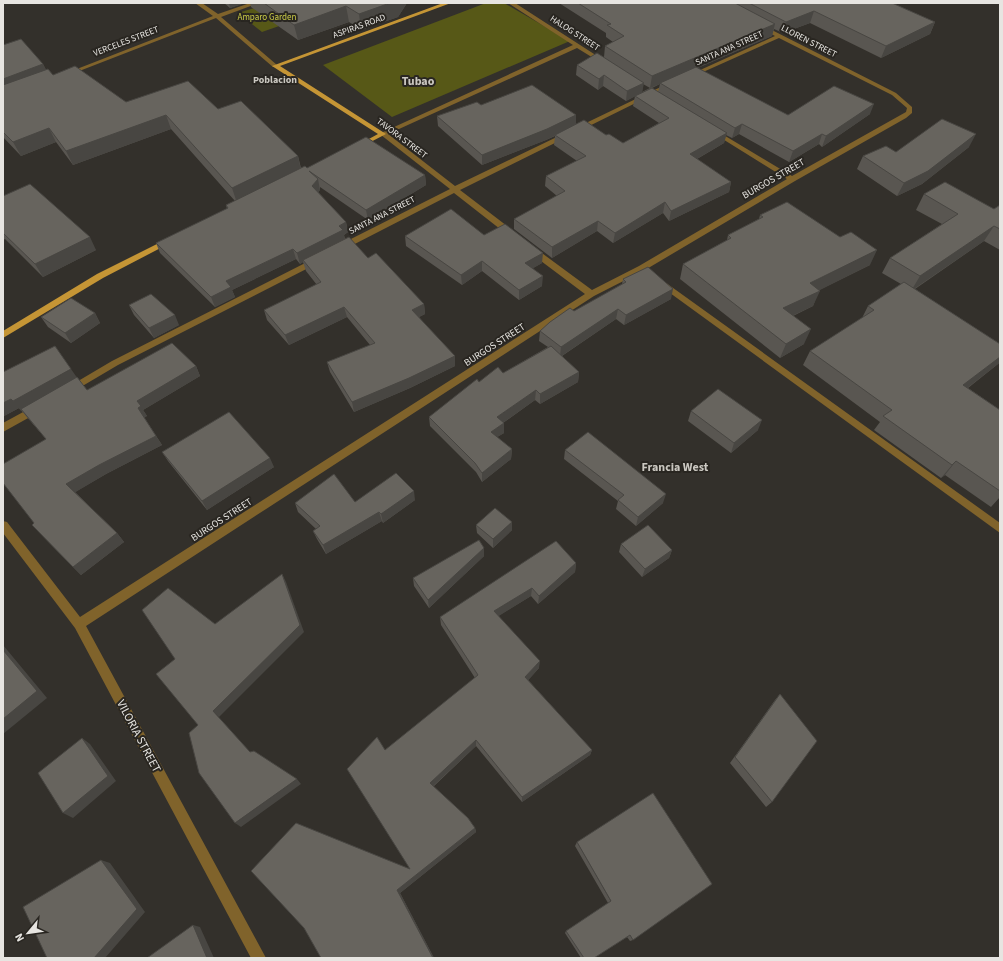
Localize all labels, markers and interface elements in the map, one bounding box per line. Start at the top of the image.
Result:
park label: Amparo Garden [238,11,297,24]
street label: ASPIRAS ROAD [331,11,388,42]
street label: HALOG STREET [547,12,602,55]
street label: LLOREN STREET [779,22,839,61]
street label: VERCELES STREET [92,23,161,60]
street label: SANTA ANA STREET [693,28,765,69]
district label: Poblacion [253,73,297,87]
district label: Tubao [402,73,435,90]
street label: TAVORA STREET [374,115,430,162]
street label: BURGOS STREET [740,155,808,202]
street label: SANTA ANA STREET [347,193,418,238]
street label: BURGOS STREET [461,319,528,370]
district label: Francia West [642,459,709,476]
street label: BURGOS STREET [188,494,255,545]
street label: VILORIA STREET [112,697,165,776]
north arrow [8,913,48,953]
text: N [11,931,28,944]

